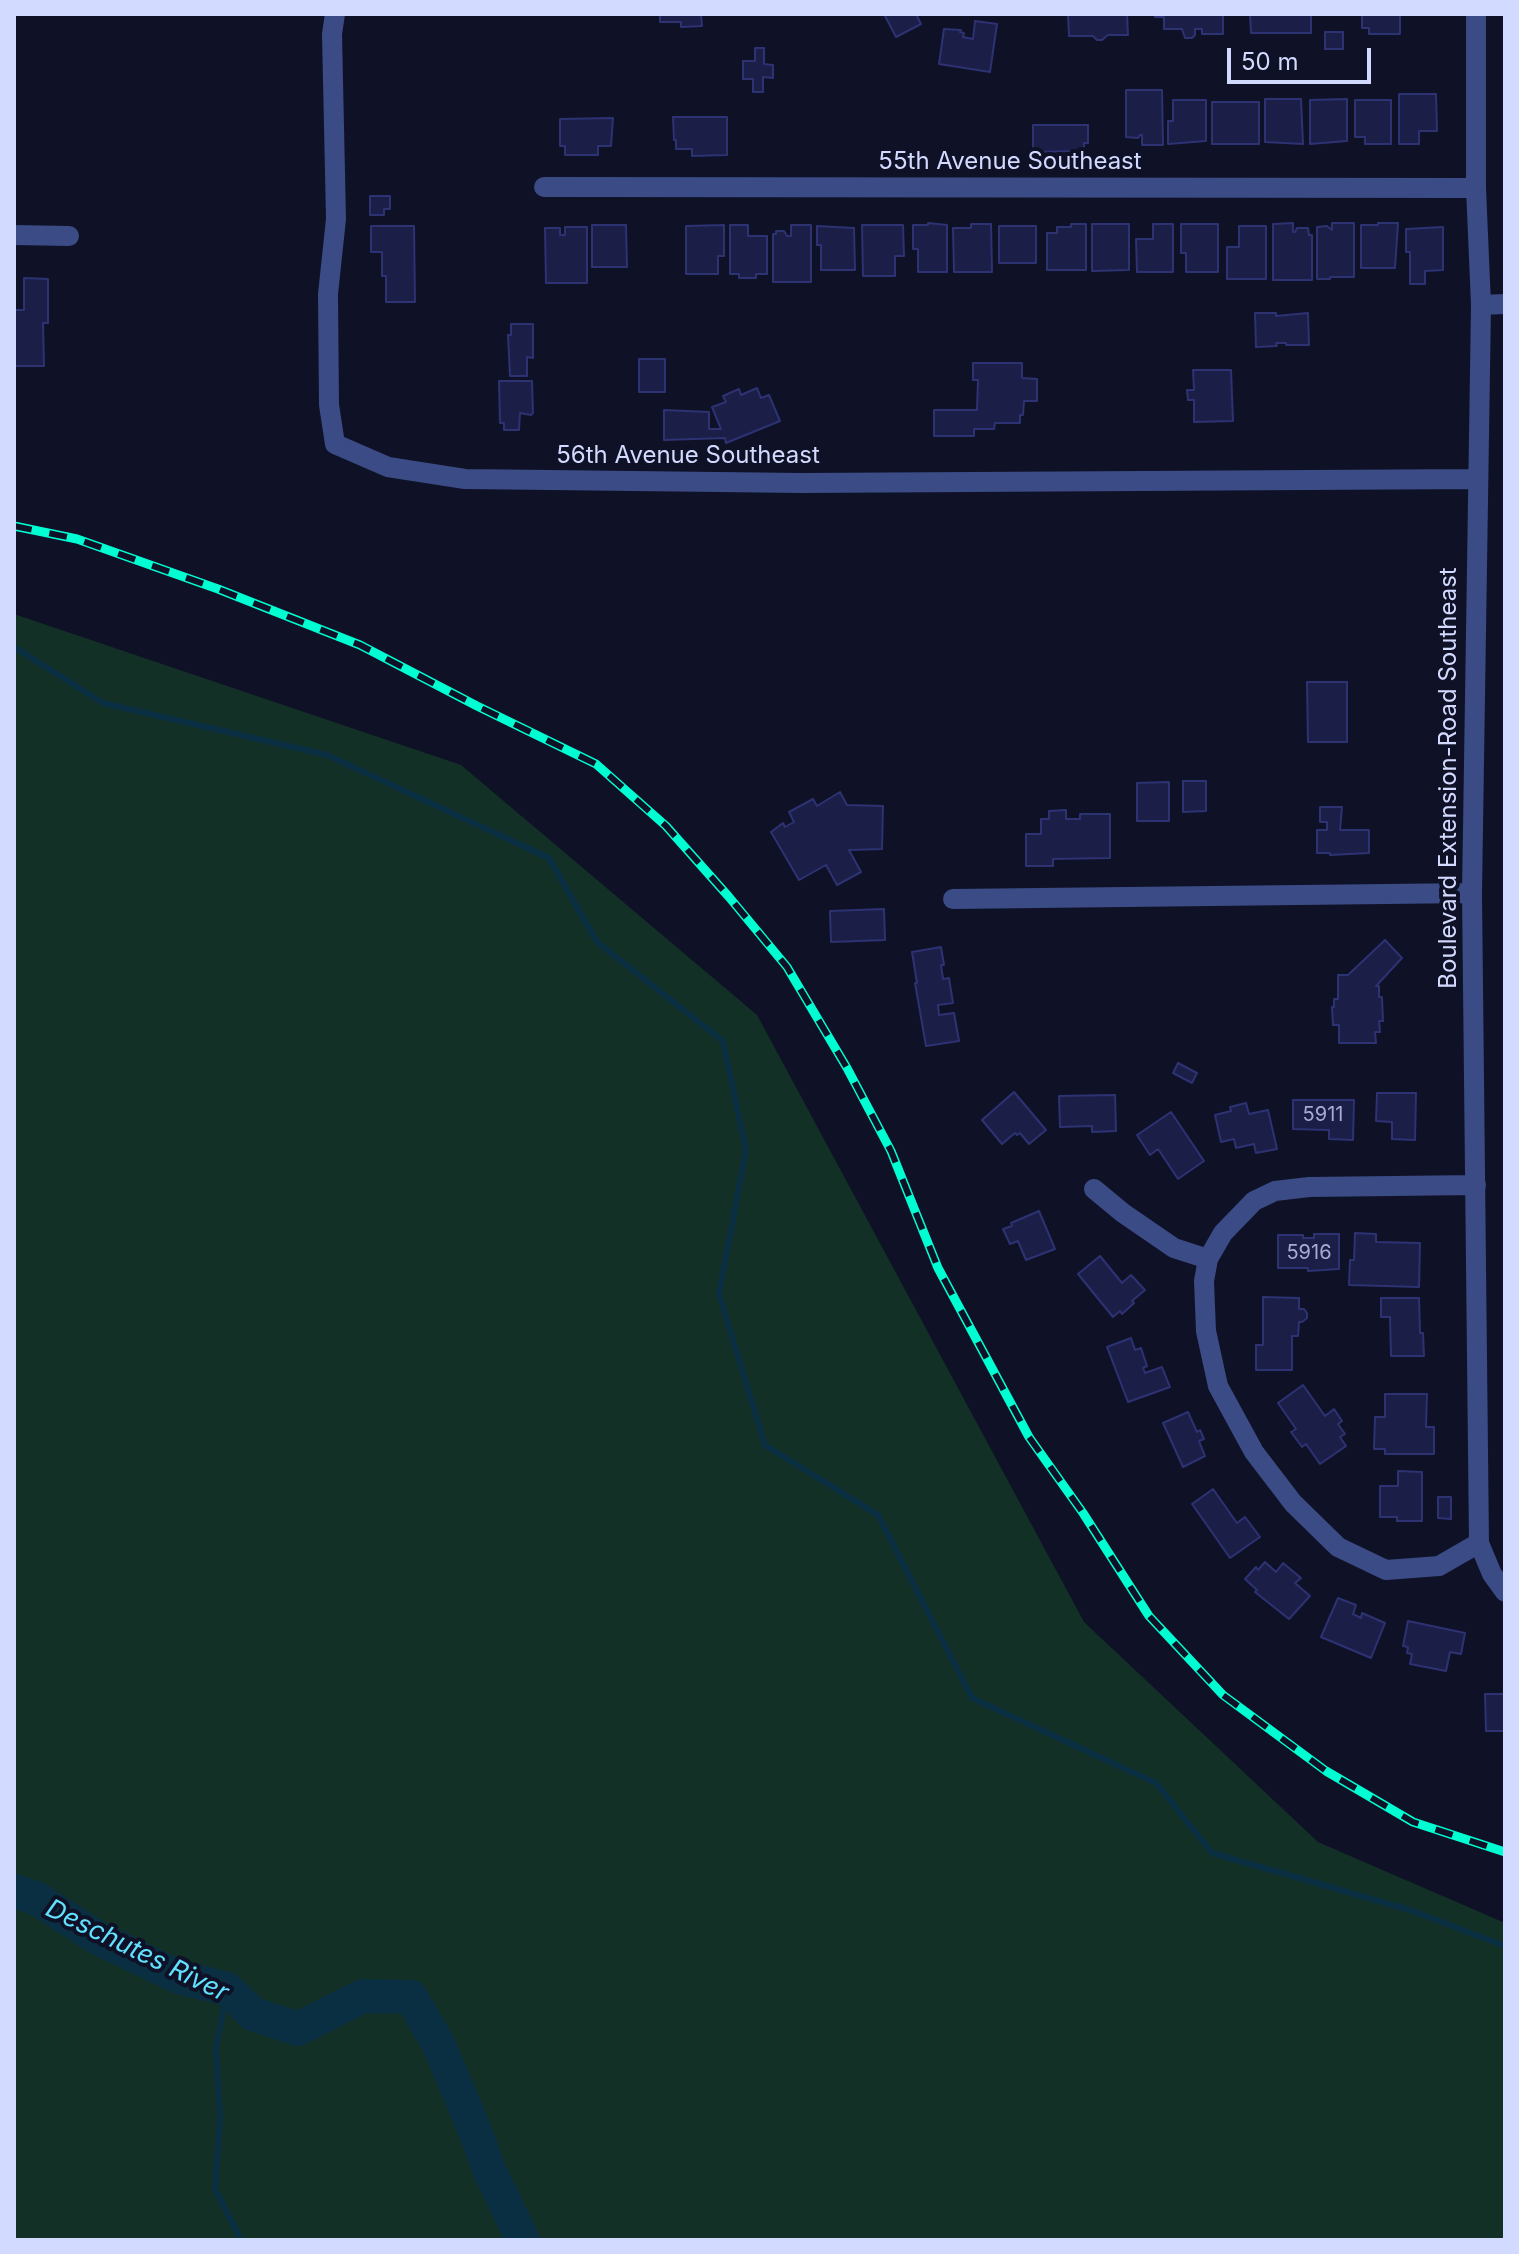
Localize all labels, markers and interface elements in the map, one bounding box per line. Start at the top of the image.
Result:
scale bar [1231,32,1375,82]
text: 50 m [1241,47,1299,76]
street label: 55th Avenue Southeast [878,148,1142,176]
street label: 56th Avenue Southeast [556,442,820,470]
street label: Boulevard Extension-Road Southeast [1435,567,1463,989]
house number: 5911 [1303,1103,1343,1127]
house number: 5916 [1286,1241,1332,1265]
water label: Deschutes River [41,1893,233,2009]

